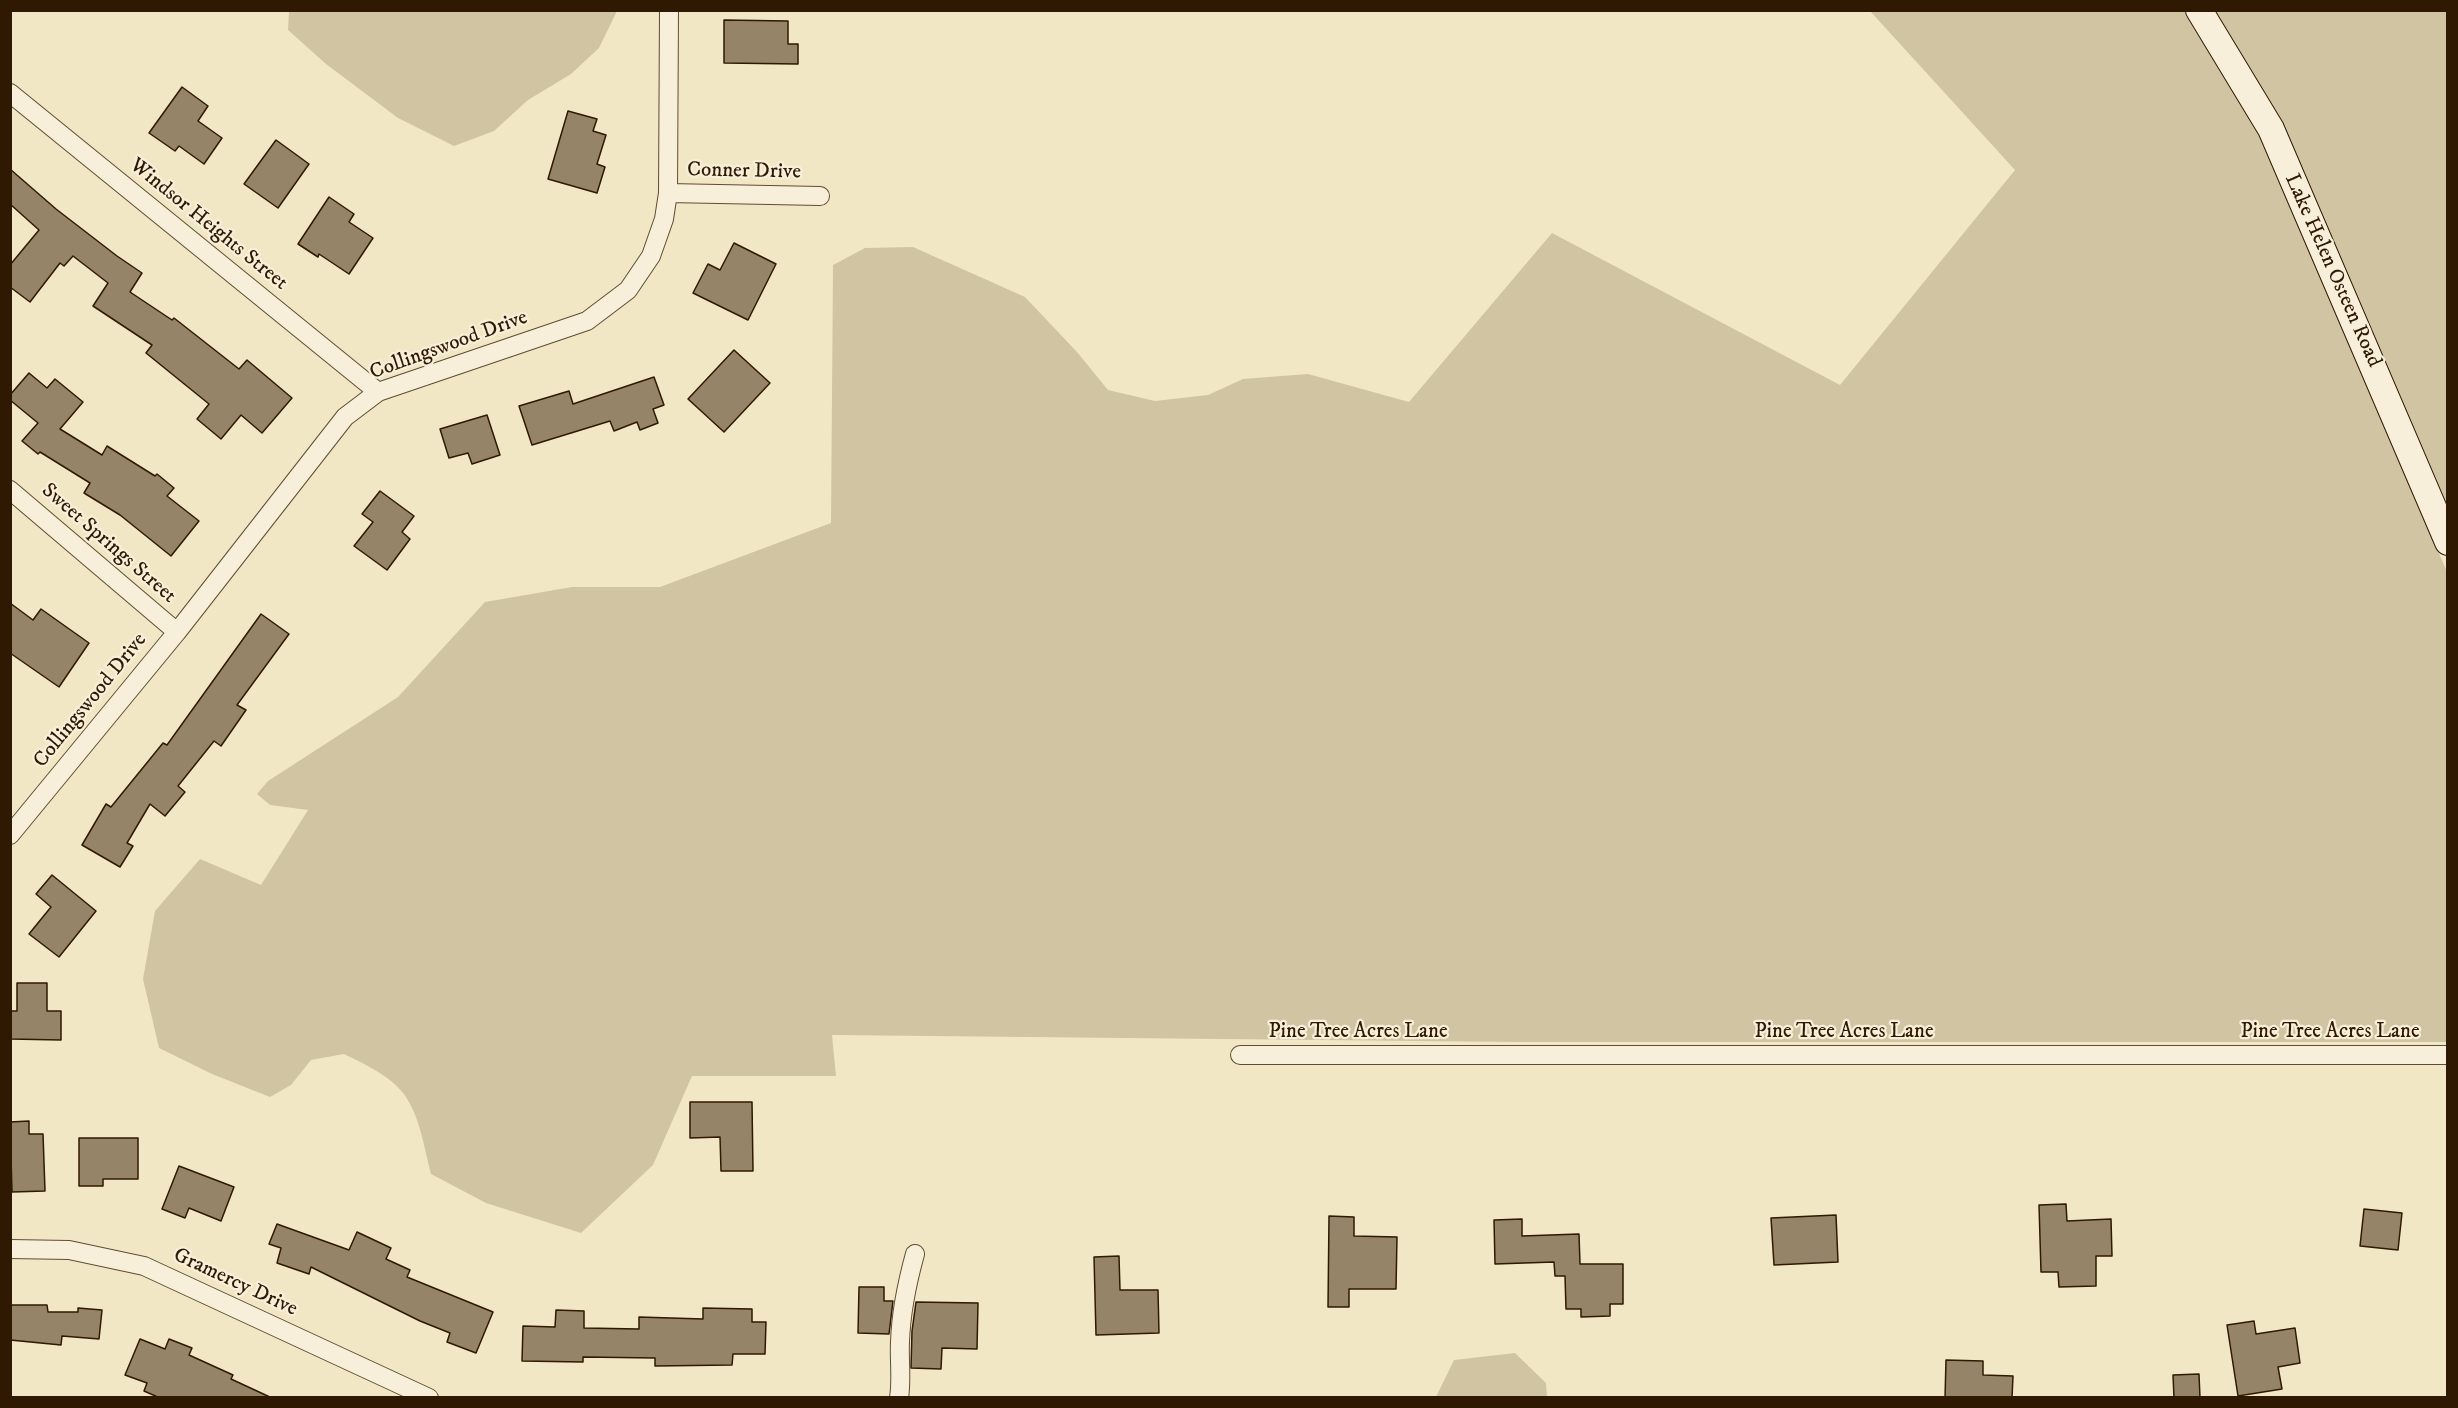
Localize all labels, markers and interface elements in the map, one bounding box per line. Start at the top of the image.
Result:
street label: Windsor Heights Street [124,154,292,296]
street label: Conner Drive [687,158,801,186]
street label: Lake Helen Osteen Road [2278,170,2386,372]
street label: Collingswood Drive [367,306,531,386]
street label: Sweet Springs Street [36,479,180,609]
street label: Collingswood Drive [29,629,153,773]
street label: Pine Tree Acres Lane [1268,1020,1448,1046]
street label: Pine Tree Acres Lane [1754,1020,1934,1046]
street label: Pine Tree Acres Lane [2240,1020,2420,1046]
street label: Gramercy Drive [169,1243,301,1323]

